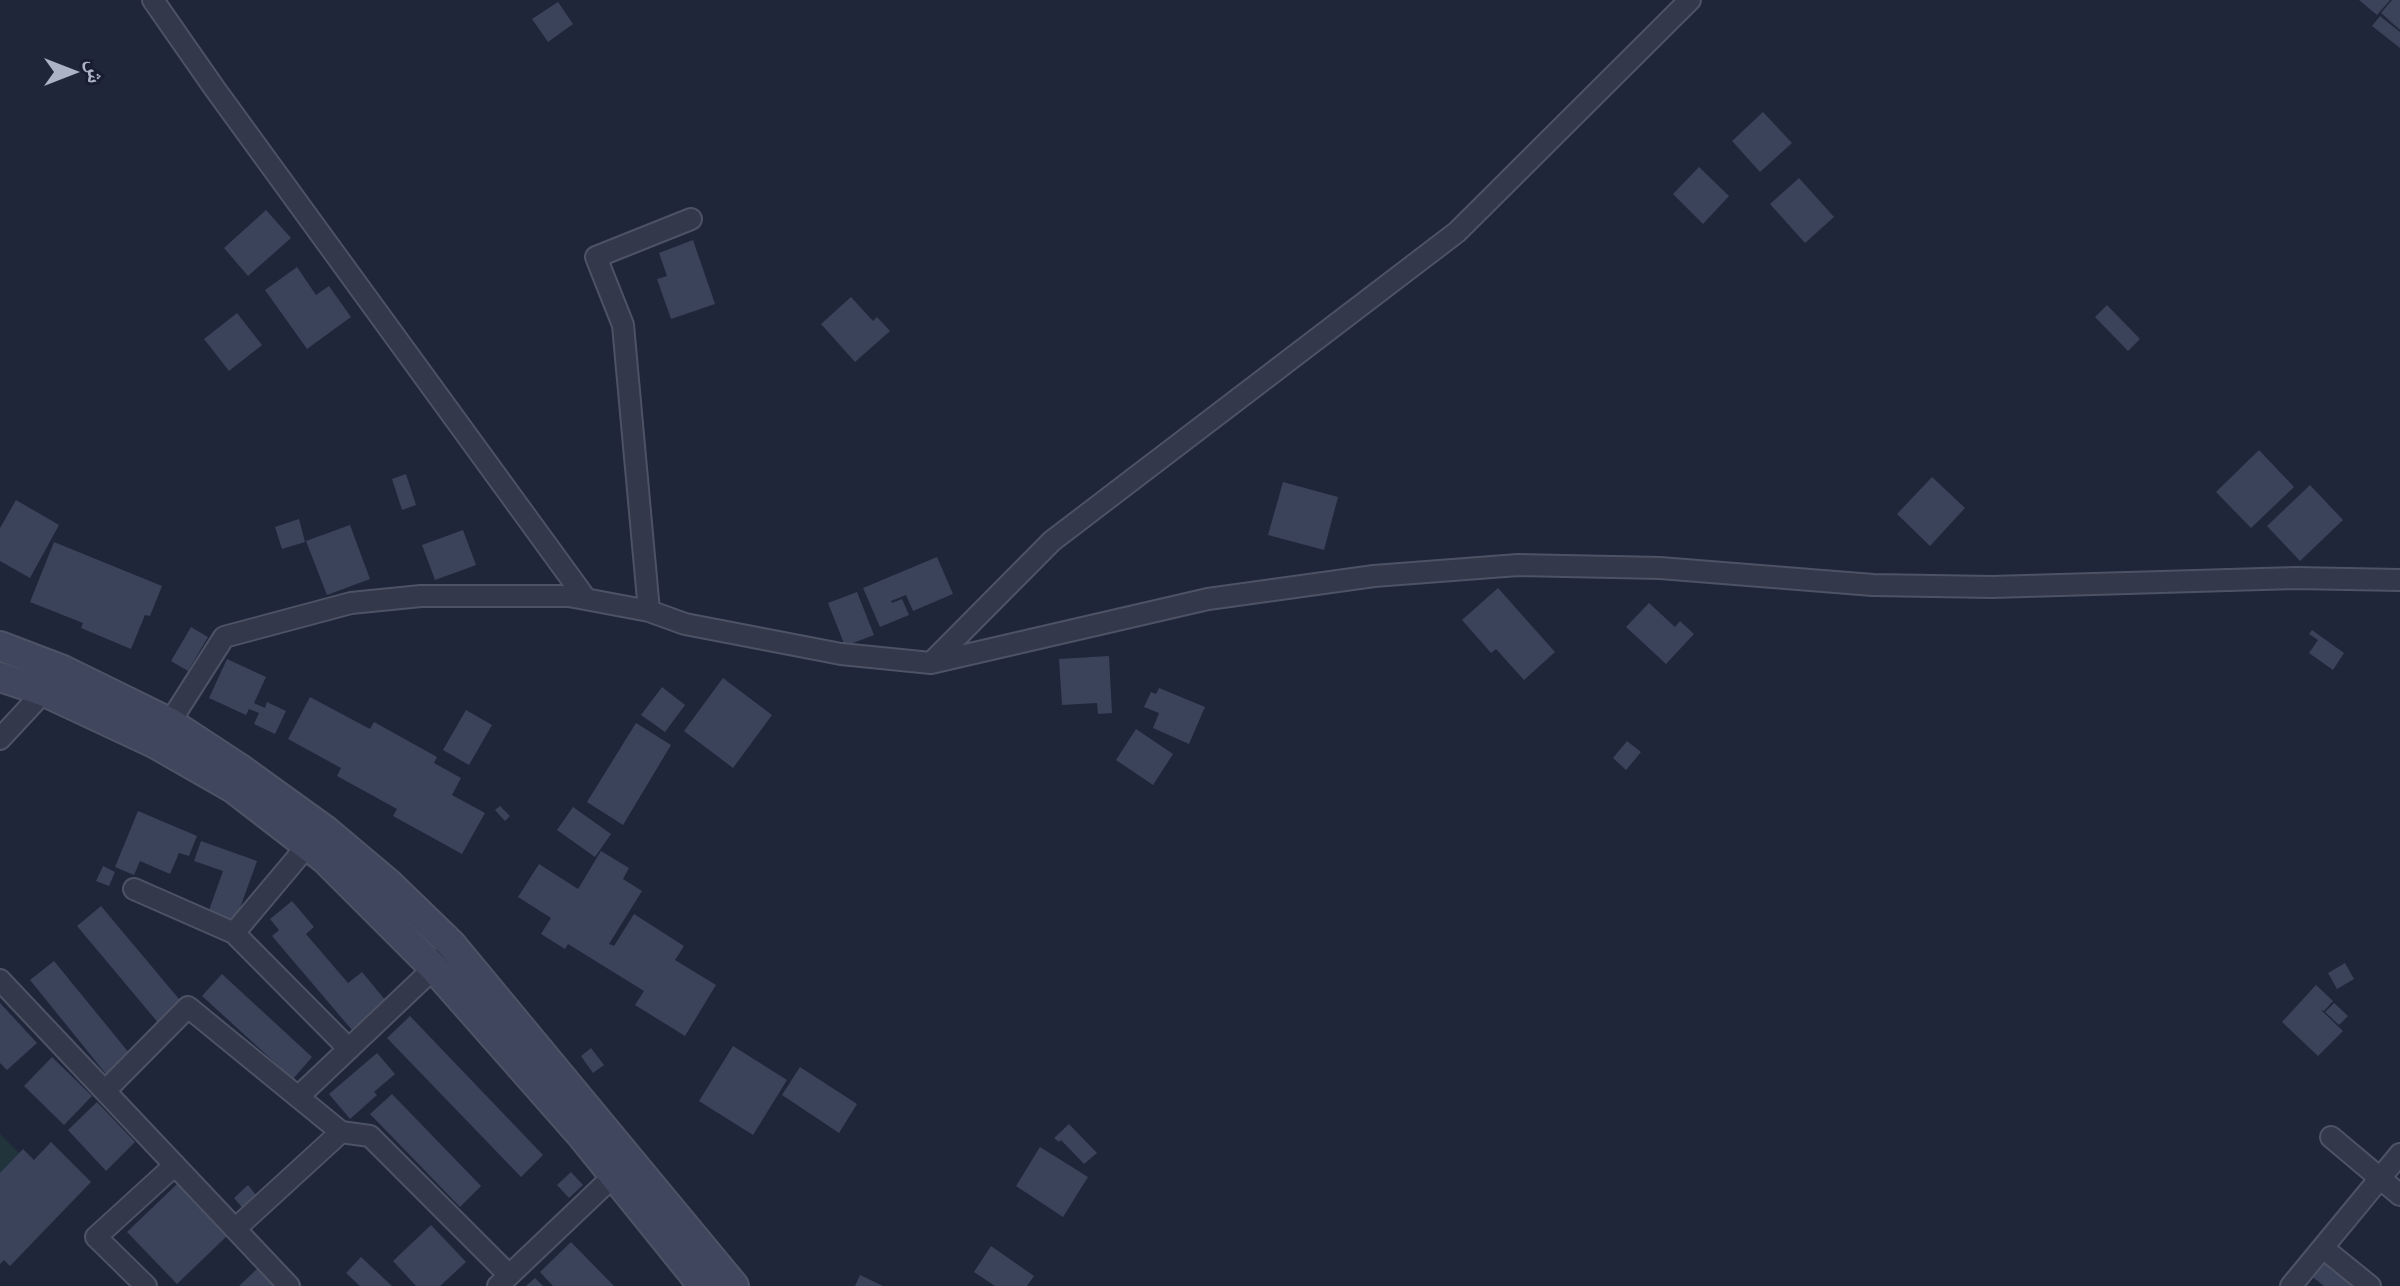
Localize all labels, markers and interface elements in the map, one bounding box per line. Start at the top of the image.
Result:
north arrow [32,32,112,112]
text: ش [82,60,110,84]

